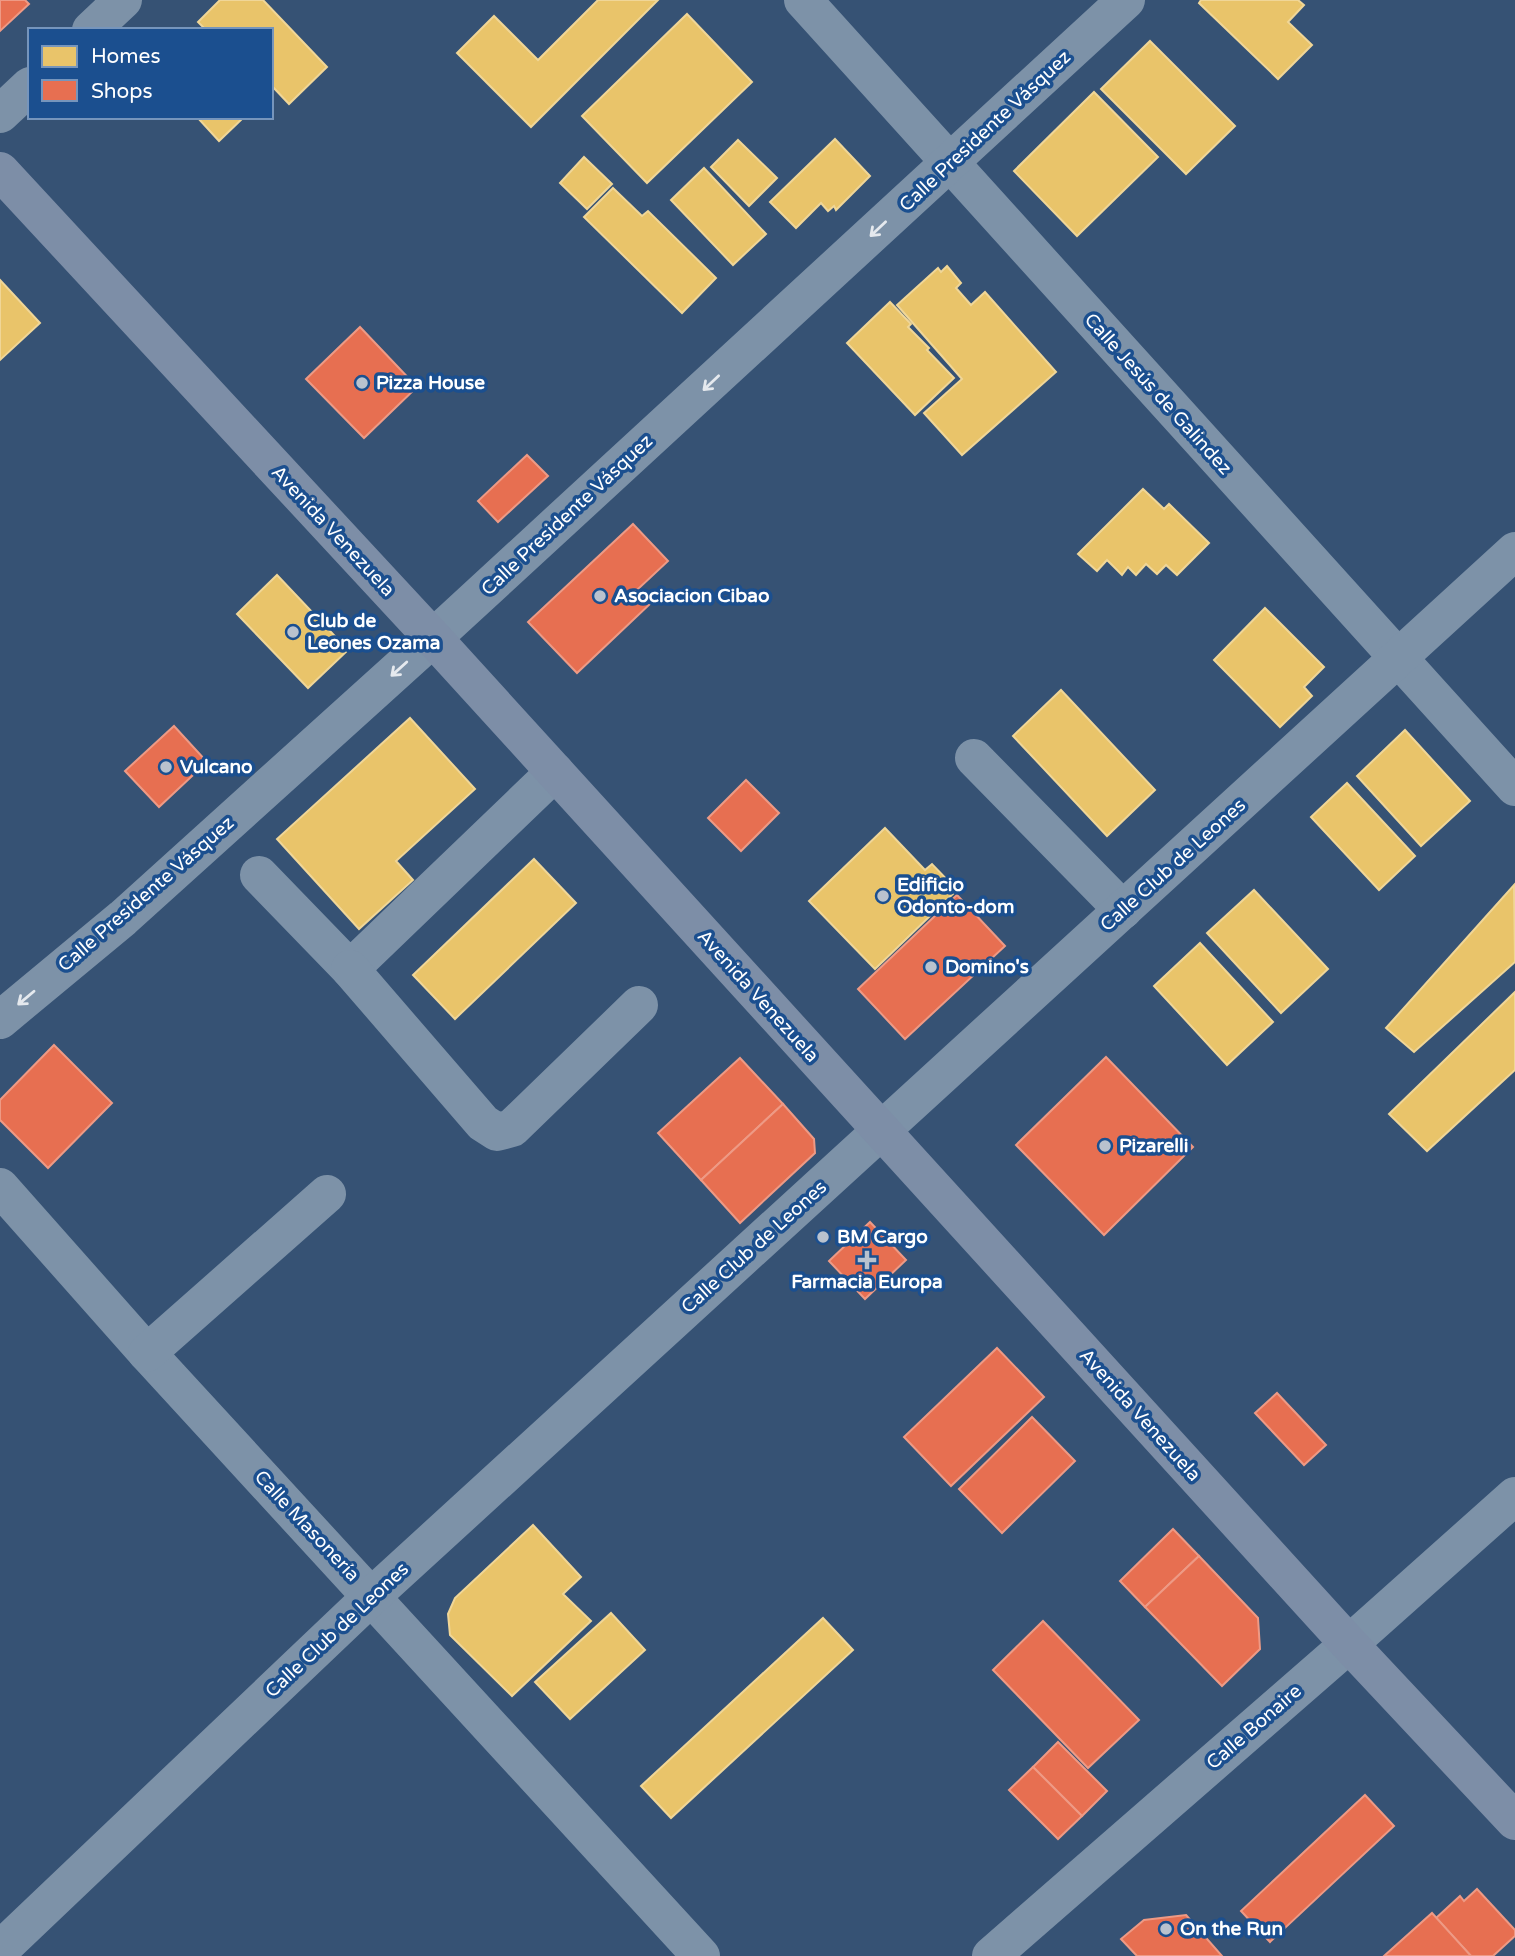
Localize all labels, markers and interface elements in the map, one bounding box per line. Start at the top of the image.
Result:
legend [28,28,273,119]
text: Homes [91,44,161,69]
street label: Calle Presidente Vásquez [895,46,1075,216]
text: Shops [91,79,153,104]
one-way arrow [869,221,887,237]
street label: Calle Jesús de Galindez [1080,309,1236,479]
place label: Pizza House [376,372,485,394]
marker: Pizza House [354,375,370,391]
one-way arrow [702,375,720,391]
street label: Calle Presidente Vásquez [477,430,657,600]
street label: Avenida Venezuela [267,461,399,601]
place label: Asociacion Cibao [614,585,769,607]
marker: Asociacion Cibao [592,588,608,604]
place label: Club de Leones Ozama [307,610,440,654]
marker: Club de Leones Ozama [285,624,301,640]
one-way arrow [390,661,408,677]
place label: Vulcano [180,756,253,778]
marker: Vulcano [158,759,174,775]
street label: Calle Club de Leones [1096,794,1250,936]
street label: Calle Presidente Vásquez [54,812,238,976]
place label: Edificio Odonto-dom [897,874,1014,918]
marker: Edificio Odonto-dom [875,888,891,904]
street label: Avenida Venezuela [693,925,823,1067]
place label: Domino's [945,956,1029,978]
marker: Domino's [923,959,939,975]
one-way arrow [18,990,36,1006]
place label: Pizarelli [1119,1135,1188,1157]
marker: Pizarelli [1097,1138,1113,1154]
street label: Calle Club de Leones [677,1176,831,1318]
place label: BM Cargo [837,1226,928,1249]
marker: BM Cargo [815,1229,831,1245]
marker: Farmacia Europa [859,1252,875,1268]
place label: Farmacia Europa [791,1271,943,1294]
street label: Avenida Venezuela [1075,1344,1205,1486]
street label: Calle Masonería [250,1466,364,1586]
street label: Calle Club de Leones [261,1558,413,1702]
street label: Calle Bonaire [1202,1680,1306,1774]
place label: On the Run [1180,1918,1283,1940]
marker: On the Run [1158,1921,1174,1937]

